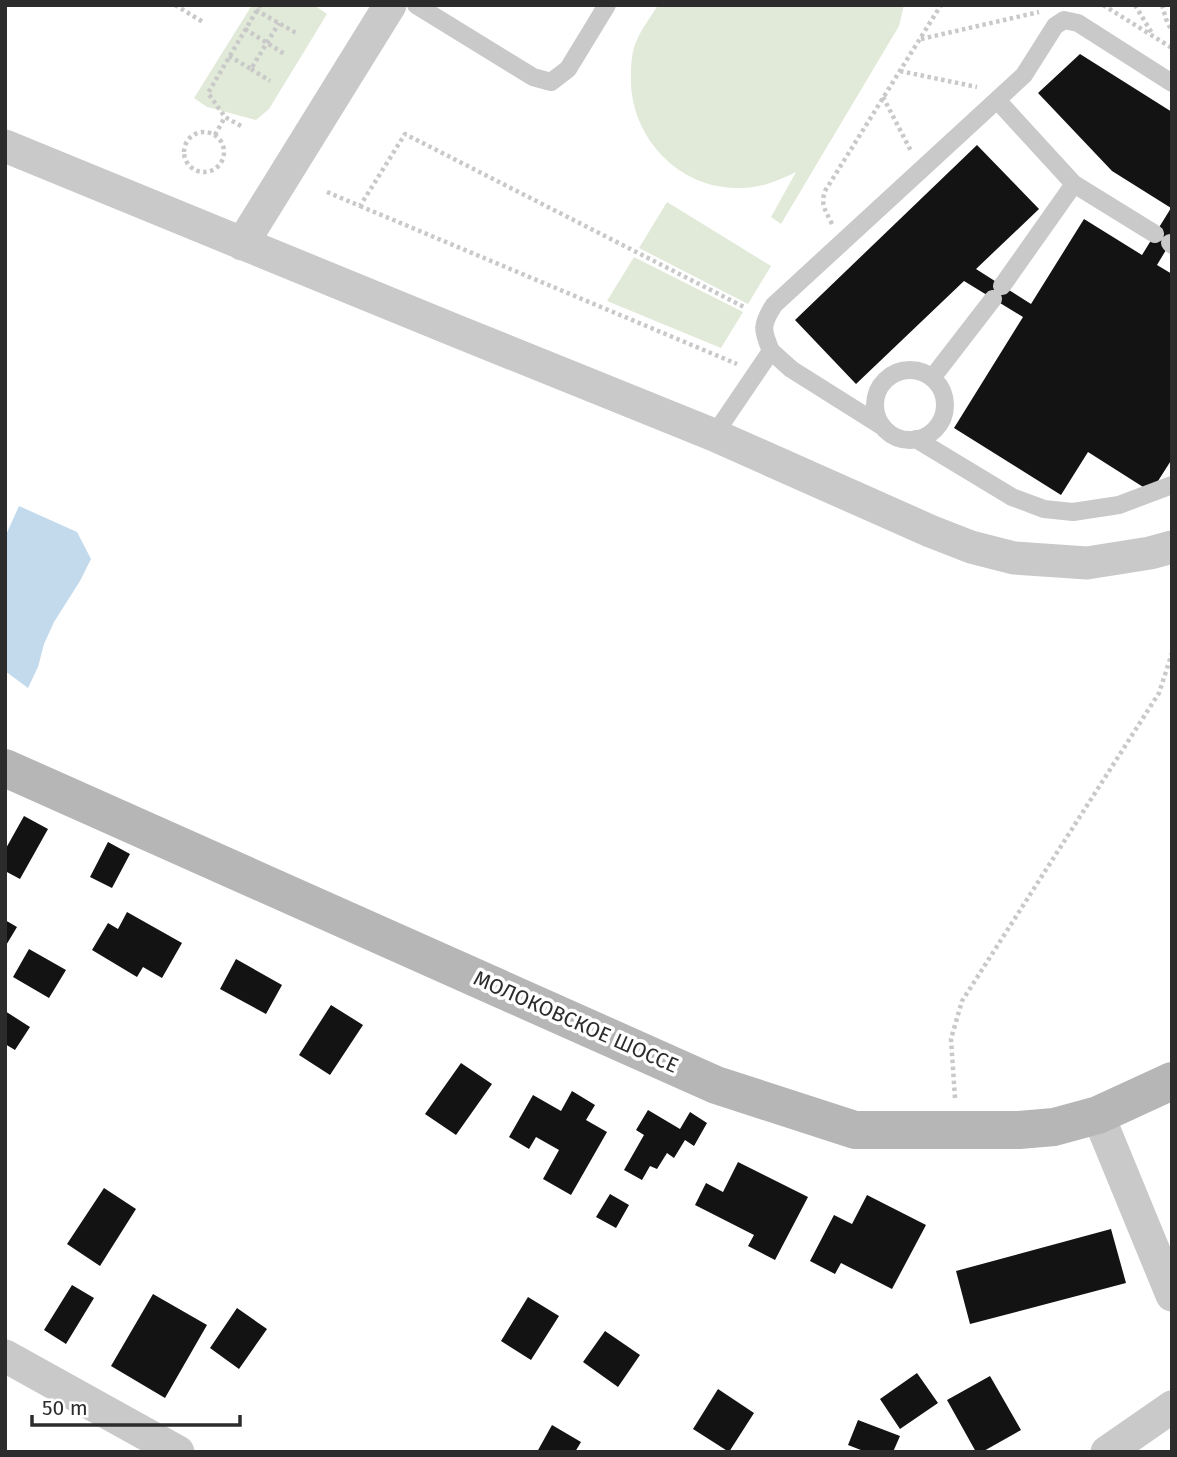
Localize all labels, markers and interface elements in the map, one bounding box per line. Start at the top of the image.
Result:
street label: МОЛОКОВСКОЕ ШОССЕ [470,965,682,1079]
scale bar [32,1384,240,1428]
text: 50 m [42,1395,88,1421]

